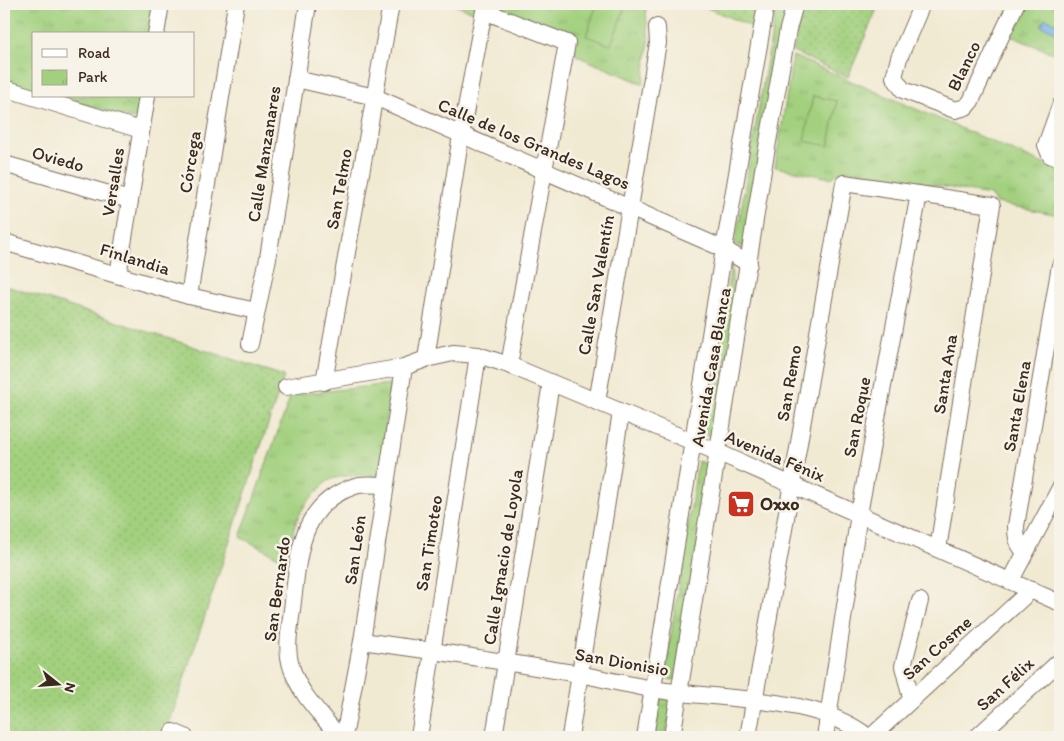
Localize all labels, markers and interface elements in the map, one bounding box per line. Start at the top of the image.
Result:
legend [32,32,195,98]
street label: Blanco [942,37,986,95]
text: Road [78,44,111,62]
text: Park [78,68,108,86]
street label: Calle Manzanares [242,84,286,224]
street label: Calle de los Grandes Lagos [435,94,633,194]
street label: Córcega [174,129,206,195]
street label: Oviedo [29,141,87,177]
street label: Versalles [97,146,129,218]
street label: San Telmo [321,147,357,231]
street label: Calle San Valentín [573,213,619,357]
street label: Finlandia [97,238,173,280]
street label: Avenida Casa Blanca [686,285,736,448]
street label: Santa Ana [928,332,962,415]
street label: San Remo [771,343,807,423]
street label: Santa Elena [998,358,1036,453]
street label: San Roque [838,375,876,459]
street label: Avenida Fénix [722,425,829,487]
street label: Calle Ignacio de Loyola [478,467,528,647]
supermarket icon: Oxxo [726,489,756,519]
place label: Oxxo [760,493,800,515]
street label: San Timoteo [411,494,447,592]
street label: San León [339,513,371,586]
street label: San Bernardo [259,535,295,643]
street label: San Cosme [898,611,976,685]
street label: San Dionisio [573,643,671,681]
street label: San Félix [972,652,1039,716]
north arrow [32,658,82,708]
text: N [60,681,79,695]

